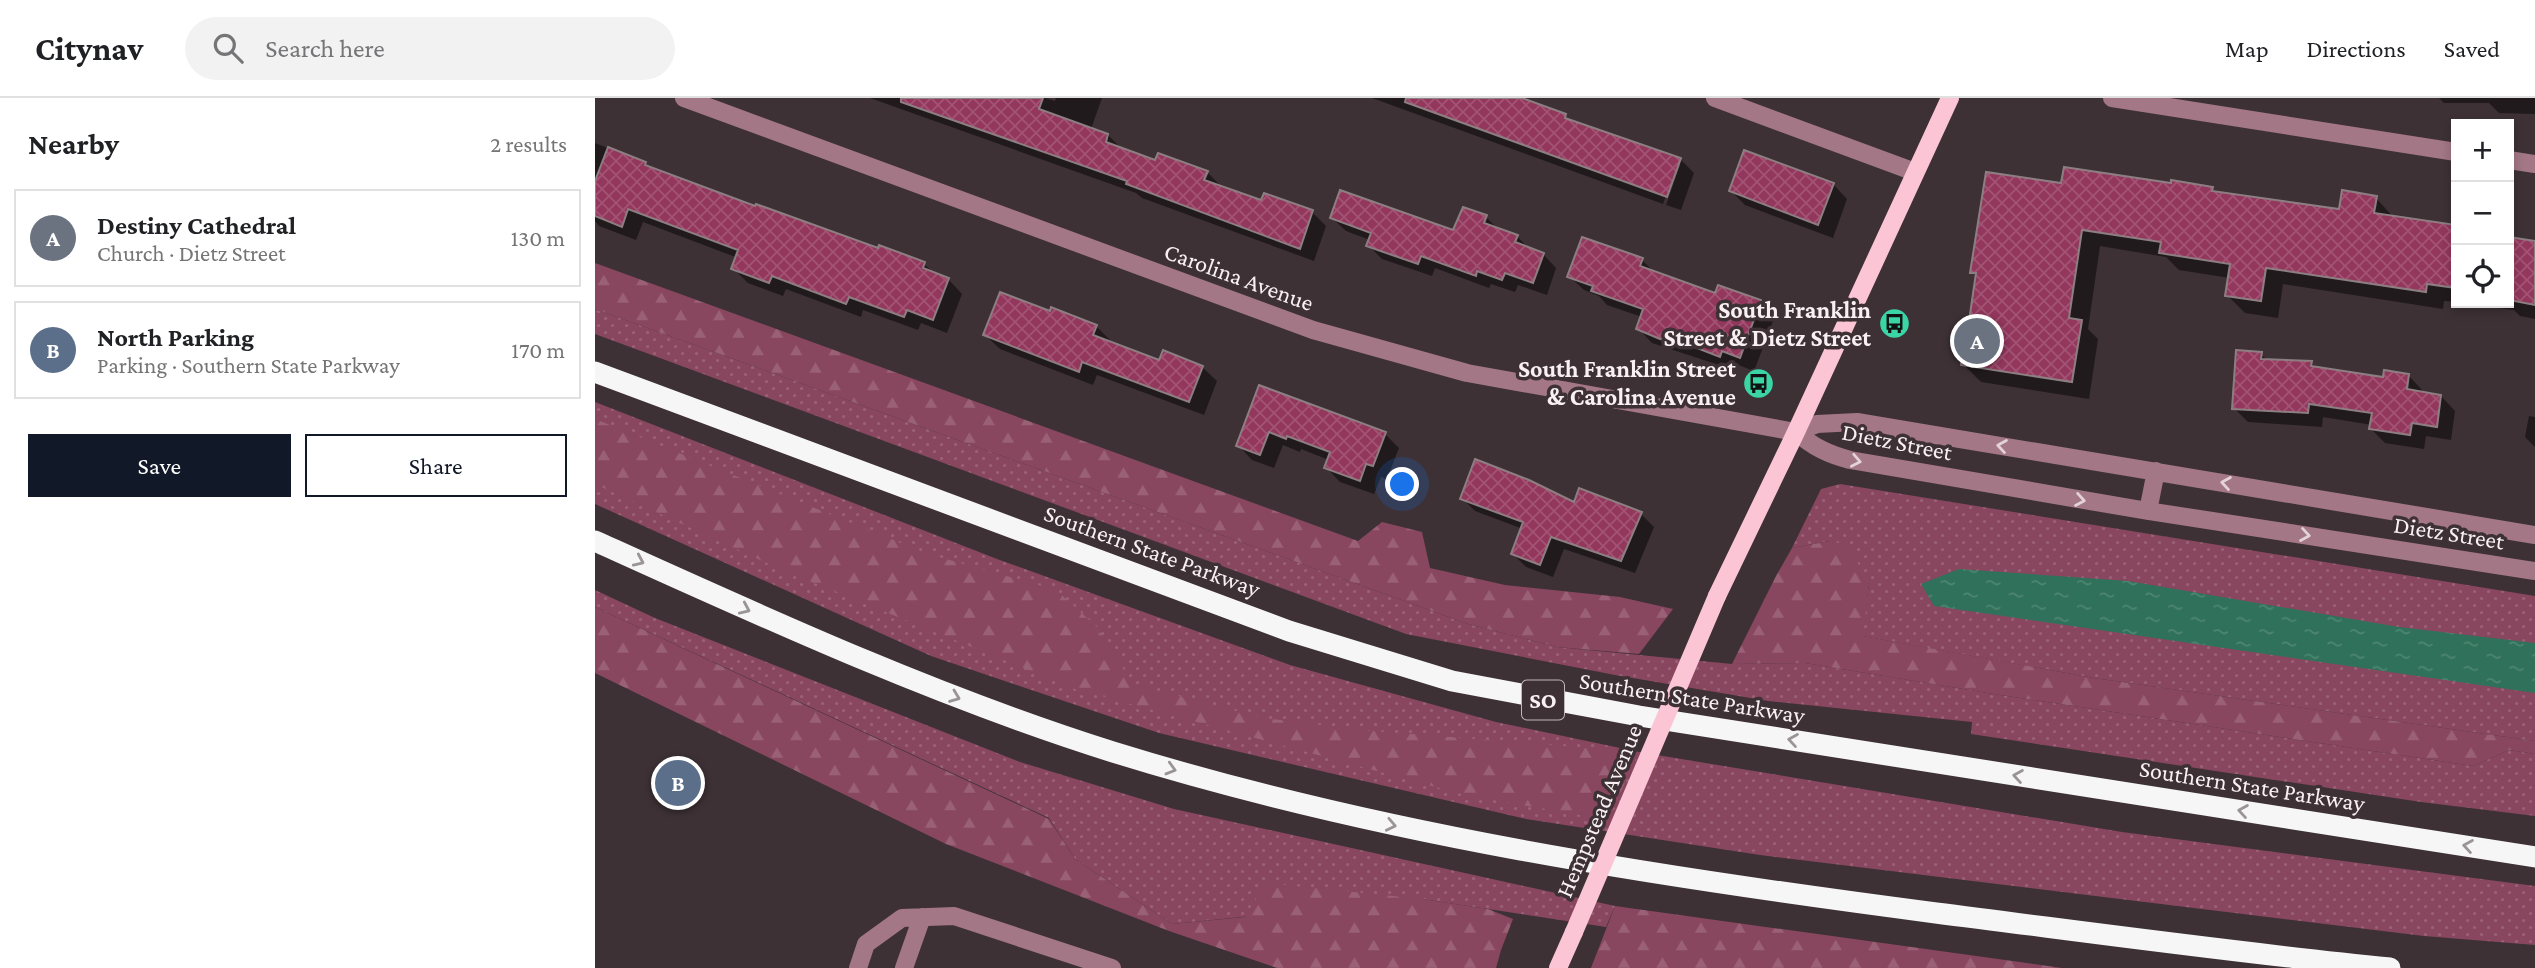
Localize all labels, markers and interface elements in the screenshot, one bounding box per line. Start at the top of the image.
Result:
search box [185,17,675,80]
icon: search [209,29,247,67]
text: Citynav [35,30,143,67]
text: Search here [265,34,385,63]
text: Map [2225,35,2269,62]
text: Directions [2307,35,2406,62]
text: Saved [2444,35,2500,62]
map controls [2451,119,2514,308]
button: + [2451,119,2514,182]
text: Nearby [28,127,119,160]
text: 2 results [490,131,567,157]
button: − [2451,182,2514,245]
text: Destiny Cathedral [97,211,296,240]
text: A [46,225,60,251]
text: 130 m [511,225,565,251]
street label: Carolina Avenue [1161,237,1317,316]
text: Church · Dietz Street [97,240,286,266]
button: locate [2451,245,2514,308]
place label: South Franklin Street & Dietz Street [1664,296,1871,351]
bus stop icon: South Franklin Street & Dietz Street [1877,307,1911,341]
pin: A [1954,315,2000,367]
text: North Parking [97,323,254,352]
text: B [46,337,60,363]
text: 170 m [511,337,565,363]
text: Parking · Southern State Parkway [97,352,400,378]
place label: South Franklin Street & Carolina Avenue [1518,355,1736,410]
bus stop icon: South Franklin Street & Carolina Avenue [1742,366,1776,400]
street label: Dietz Street [1840,418,1955,466]
button: Save [28,434,291,497]
button: Share [305,434,567,497]
one-way arrow [1996,439,2008,454]
one-way arrow [1850,453,1862,468]
your location [1385,467,1419,501]
one-way arrow [2220,476,2232,491]
one-way arrow [2074,492,2086,507]
street label: Southern State Parkway [1040,499,1265,603]
street label: Dietz Street [2392,510,2507,555]
one-way arrow [2299,528,2311,543]
one-way arrow [632,553,644,567]
one-way arrow [738,601,750,615]
street label: Southern State Parkway [1577,666,1808,729]
road number: SO [1522,680,1564,720]
one-way arrow [948,688,960,702]
street label: Hempstead Avenue [1550,720,1647,901]
one-way arrow [1787,733,1799,748]
street label: Southern State Parkway [2137,754,2368,817]
pin: B [655,757,701,809]
one-way arrow [1164,761,1176,775]
one-way arrow [2012,769,2024,784]
one-way arrow [2237,804,2249,819]
one-way arrow [1385,816,1397,831]
one-way arrow [2462,839,2473,854]

